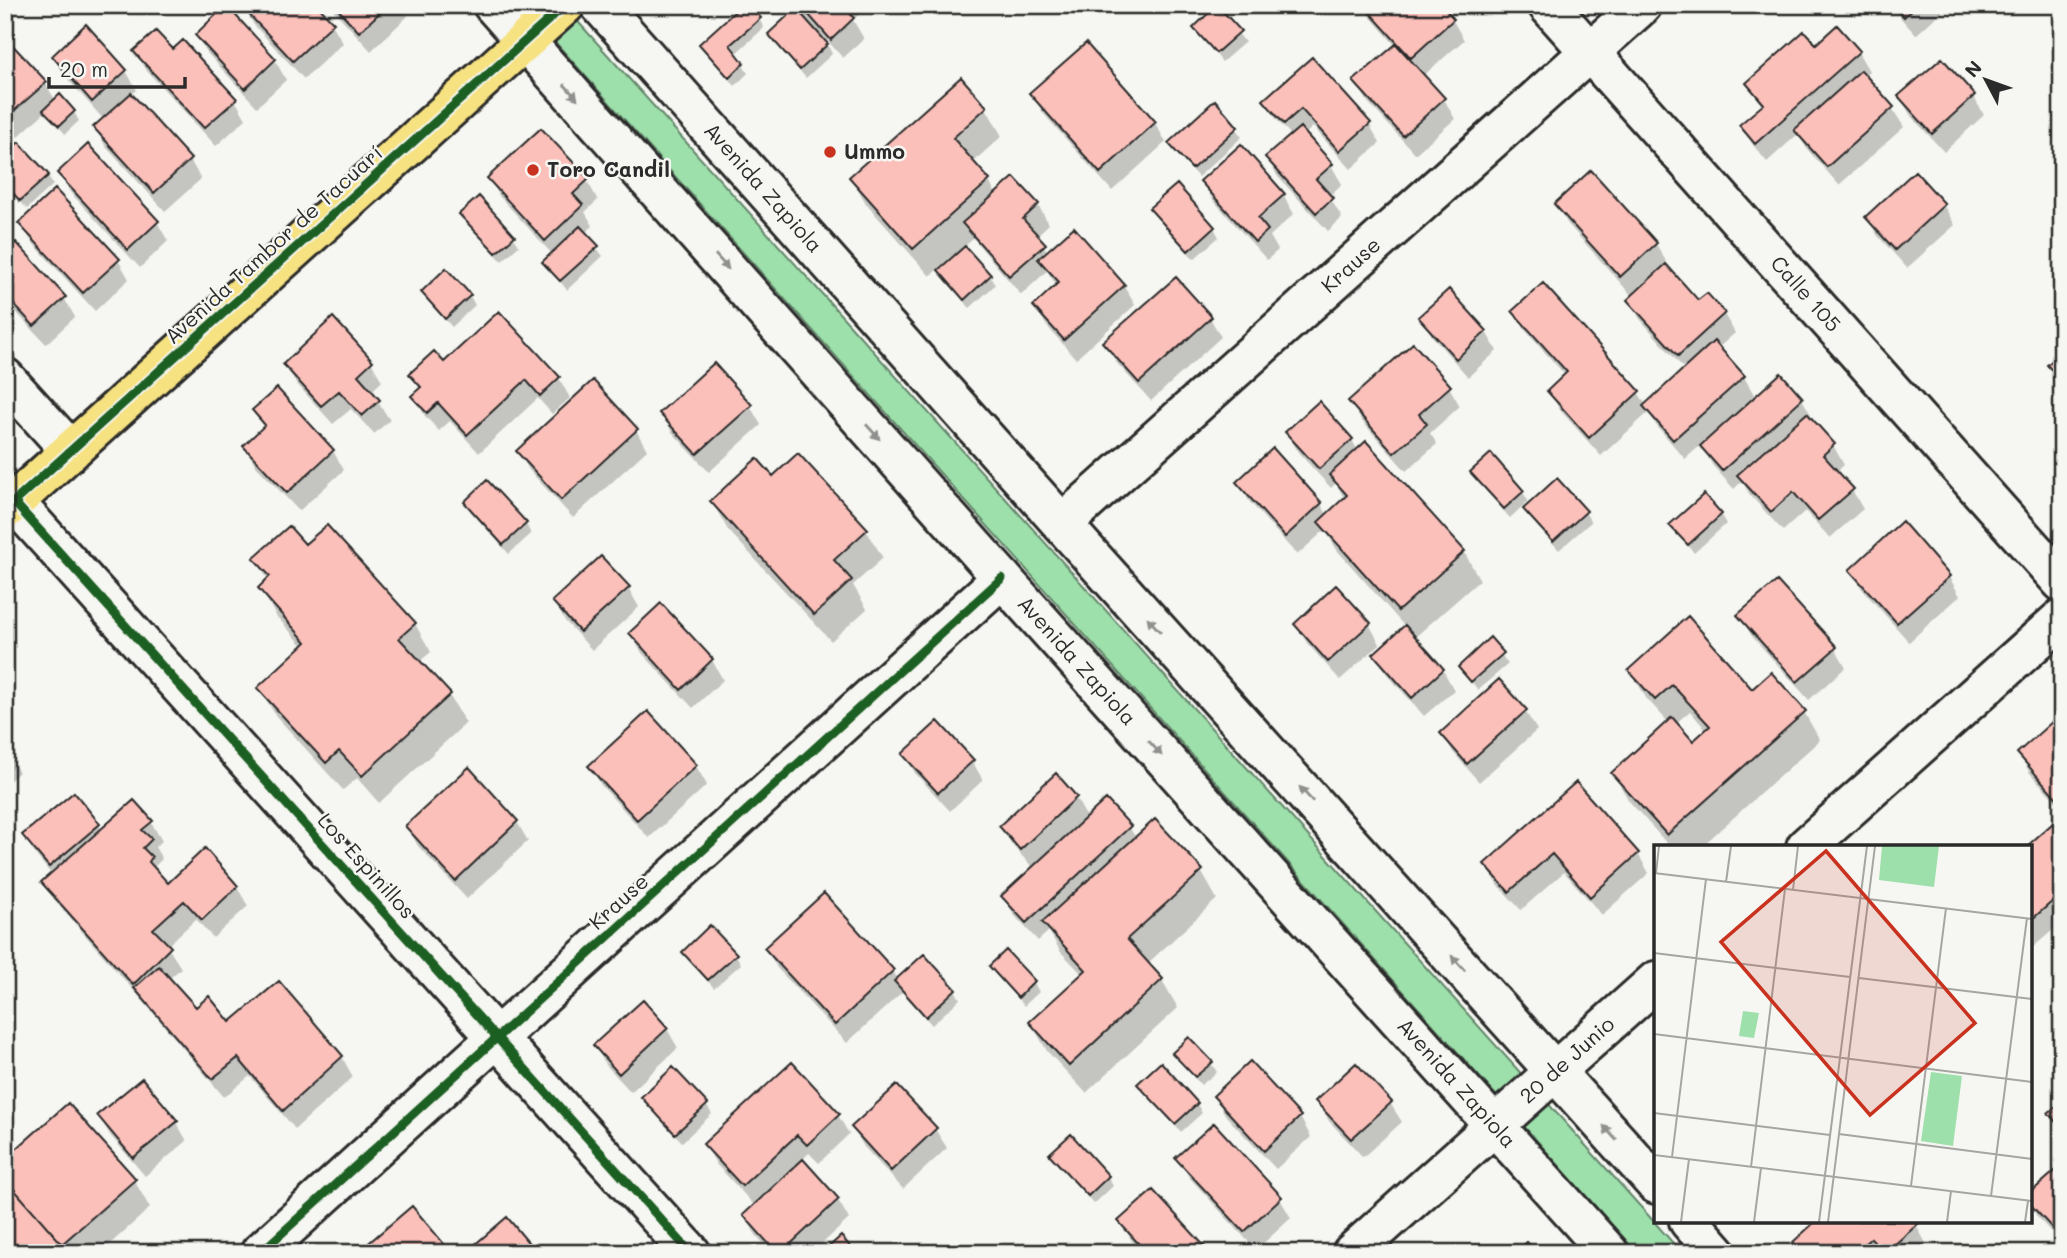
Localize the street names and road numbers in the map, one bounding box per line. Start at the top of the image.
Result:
street label: Avenida Zapiola [699,116,829,258]
street label: Avenida Tambor de Tacuarí [158,139,388,349]
street label: Krause [1315,230,1386,298]
street label: Calle 105 [1766,249,1848,337]
street label: Avenida Zapiola [1012,589,1143,730]
street label: Los Espinillos [312,806,422,924]
street label: Krause [583,867,653,935]
street label: 20 de Junio [1513,1010,1619,1109]
street label: Avenida Zapiola [1392,1012,1523,1153]

